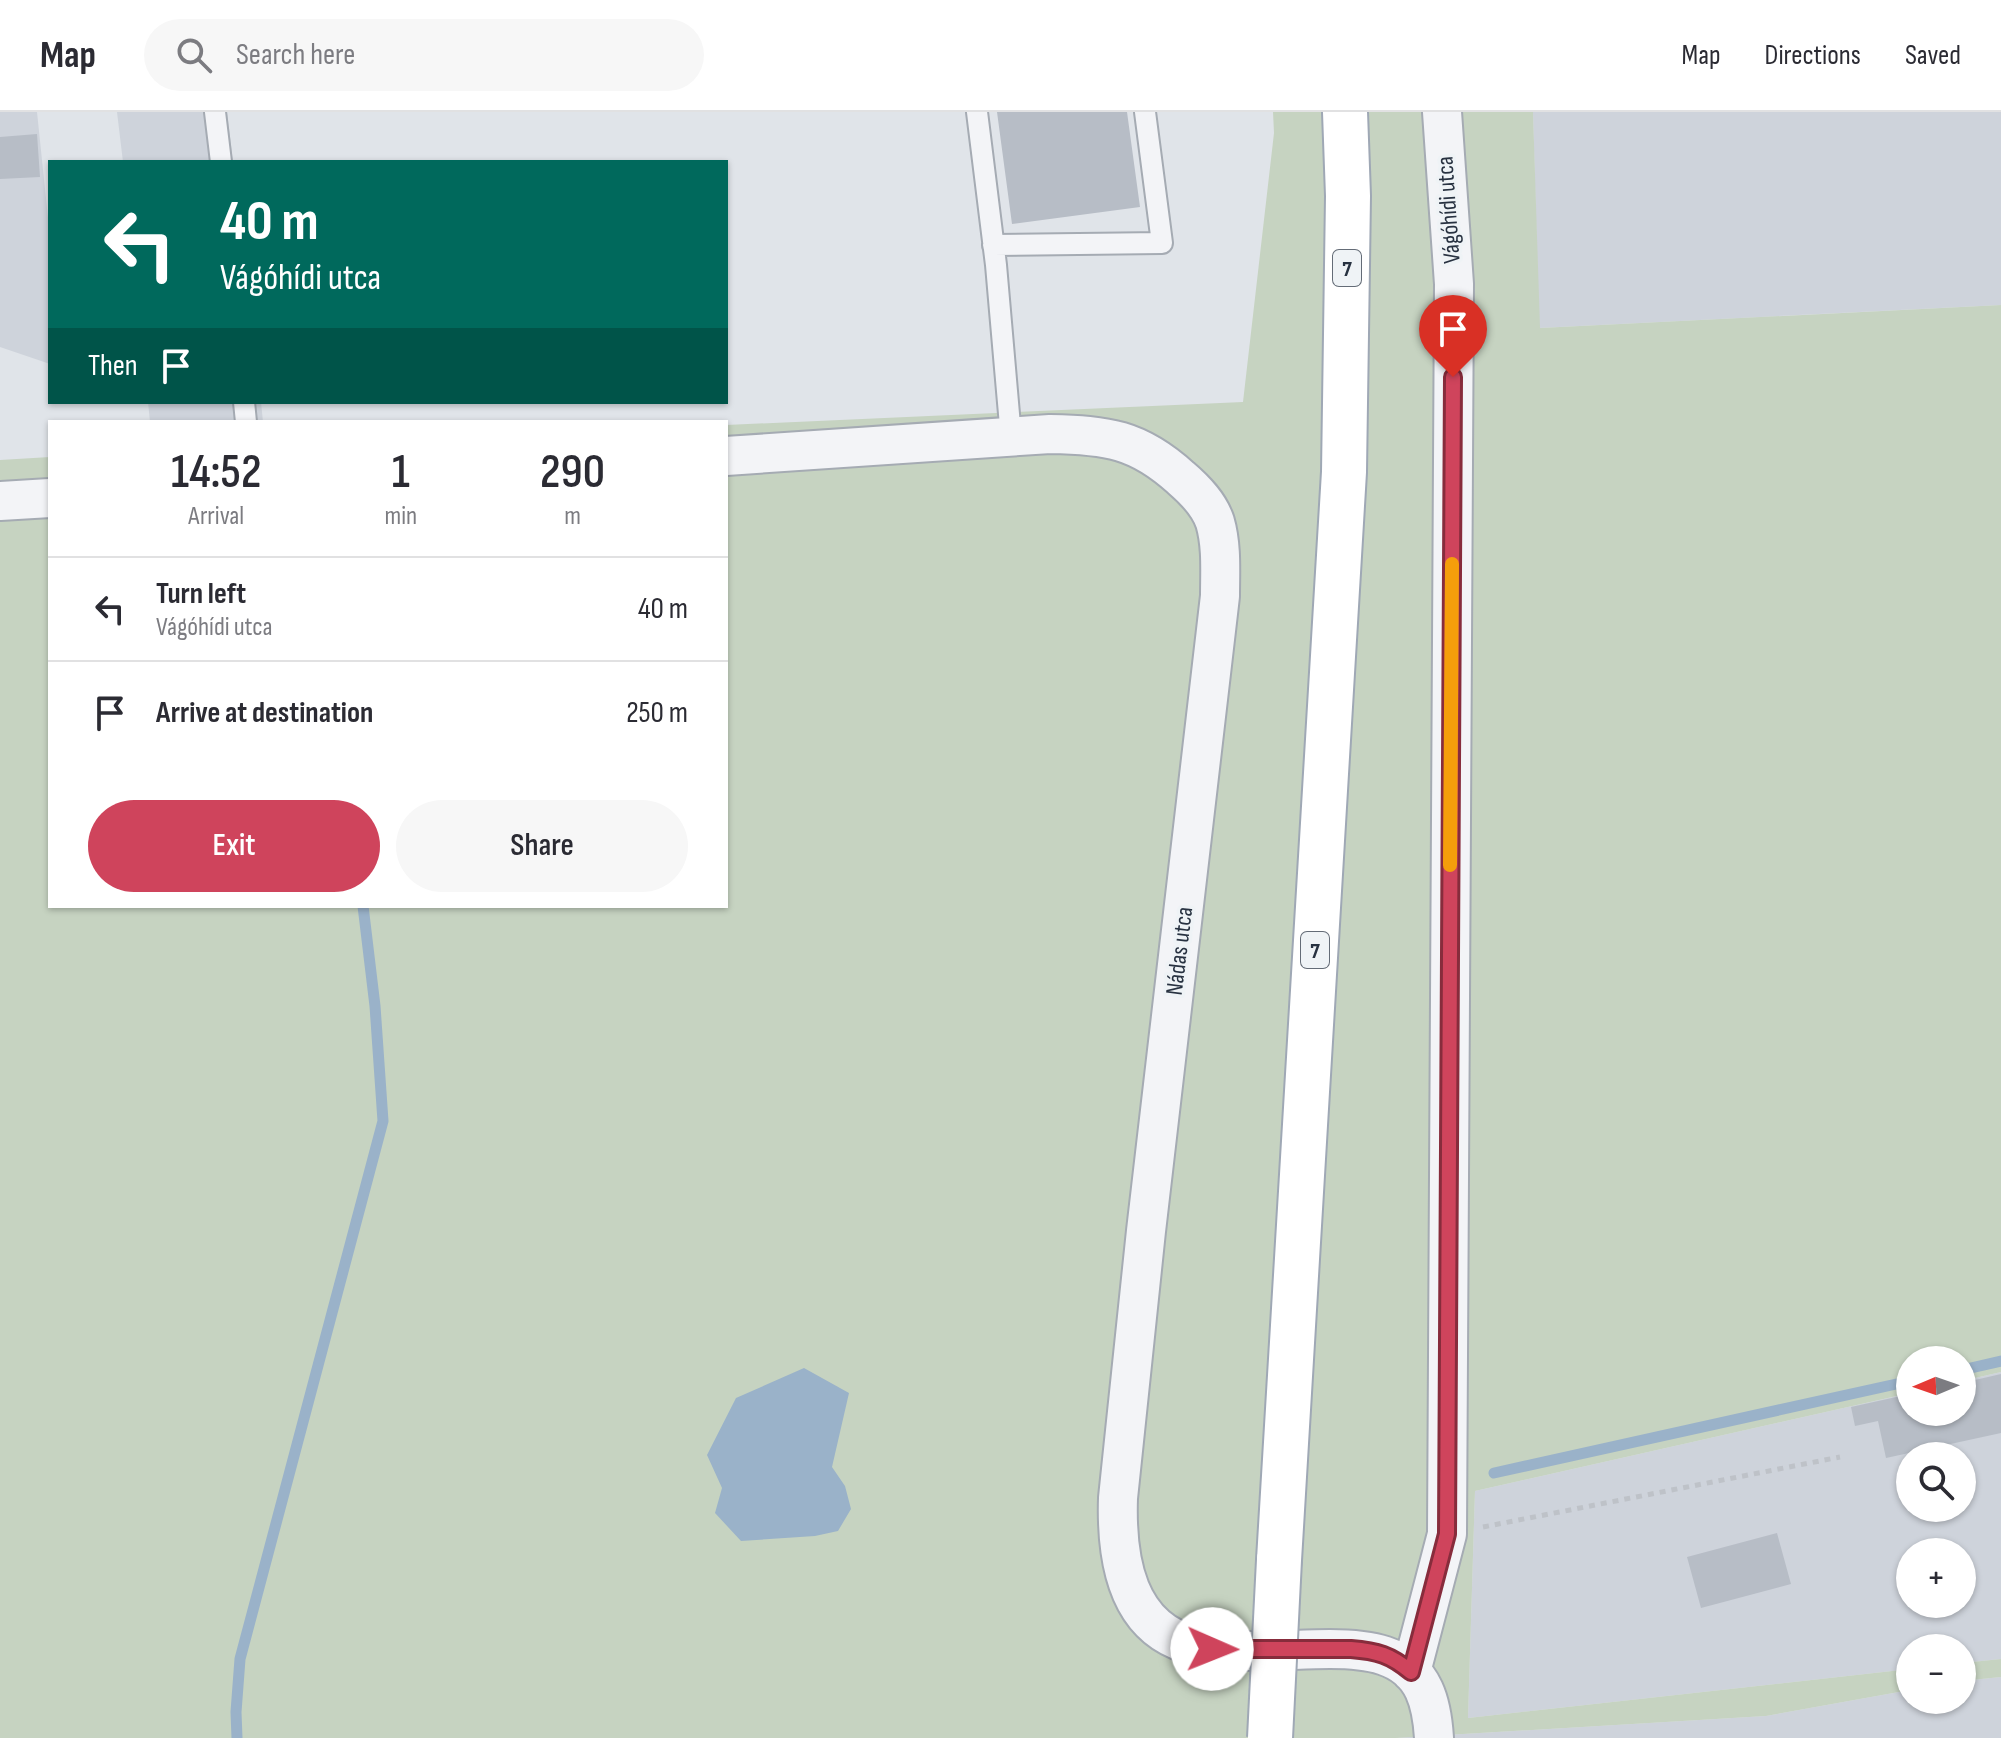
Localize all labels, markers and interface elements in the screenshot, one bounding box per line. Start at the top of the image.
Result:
search box [144,19,704,91]
text: Map [40,33,96,78]
icon: search [172,33,216,77]
text: Search here [236,37,355,73]
text: Map [1682,39,1721,72]
text: Directions [1765,39,1861,72]
text: Saved [1905,39,1961,72]
street label: Vágóhídi utca [1430,155,1467,265]
text: 40 m [220,189,319,256]
icon: left [88,192,192,296]
road number: 7 [1333,250,1361,286]
text: Vágóhídi utca [220,257,381,300]
pin [1419,295,1487,377]
icon: arrive [1431,307,1475,351]
icon: arrive [154,344,198,388]
text: Then [88,348,138,384]
text: 14:52 [171,444,261,501]
text: 1 [392,444,410,501]
text: 290 [540,444,605,501]
text: Arrival [188,501,244,532]
text: min [384,501,417,532]
text: m [564,501,581,532]
text: Turn left [156,576,246,612]
icon: left [88,587,132,631]
text: 40 m [638,591,688,627]
text: Vágóhídi utca [156,612,272,643]
icon: arrive [88,691,132,735]
text: Arrive at destination [156,695,373,731]
text: 250 m [626,695,688,731]
button: Exit [88,800,380,892]
button: Share [396,800,688,892]
street label: Nádas utca [1160,905,1199,997]
road number: 7 [1301,932,1329,968]
north arrow [1896,1346,1976,1426]
map controls [1896,1346,1976,1714]
button: search [1896,1442,1976,1522]
button: + [1896,1538,1976,1618]
position arrow [1170,1607,1254,1691]
button: − [1896,1634,1976,1714]

